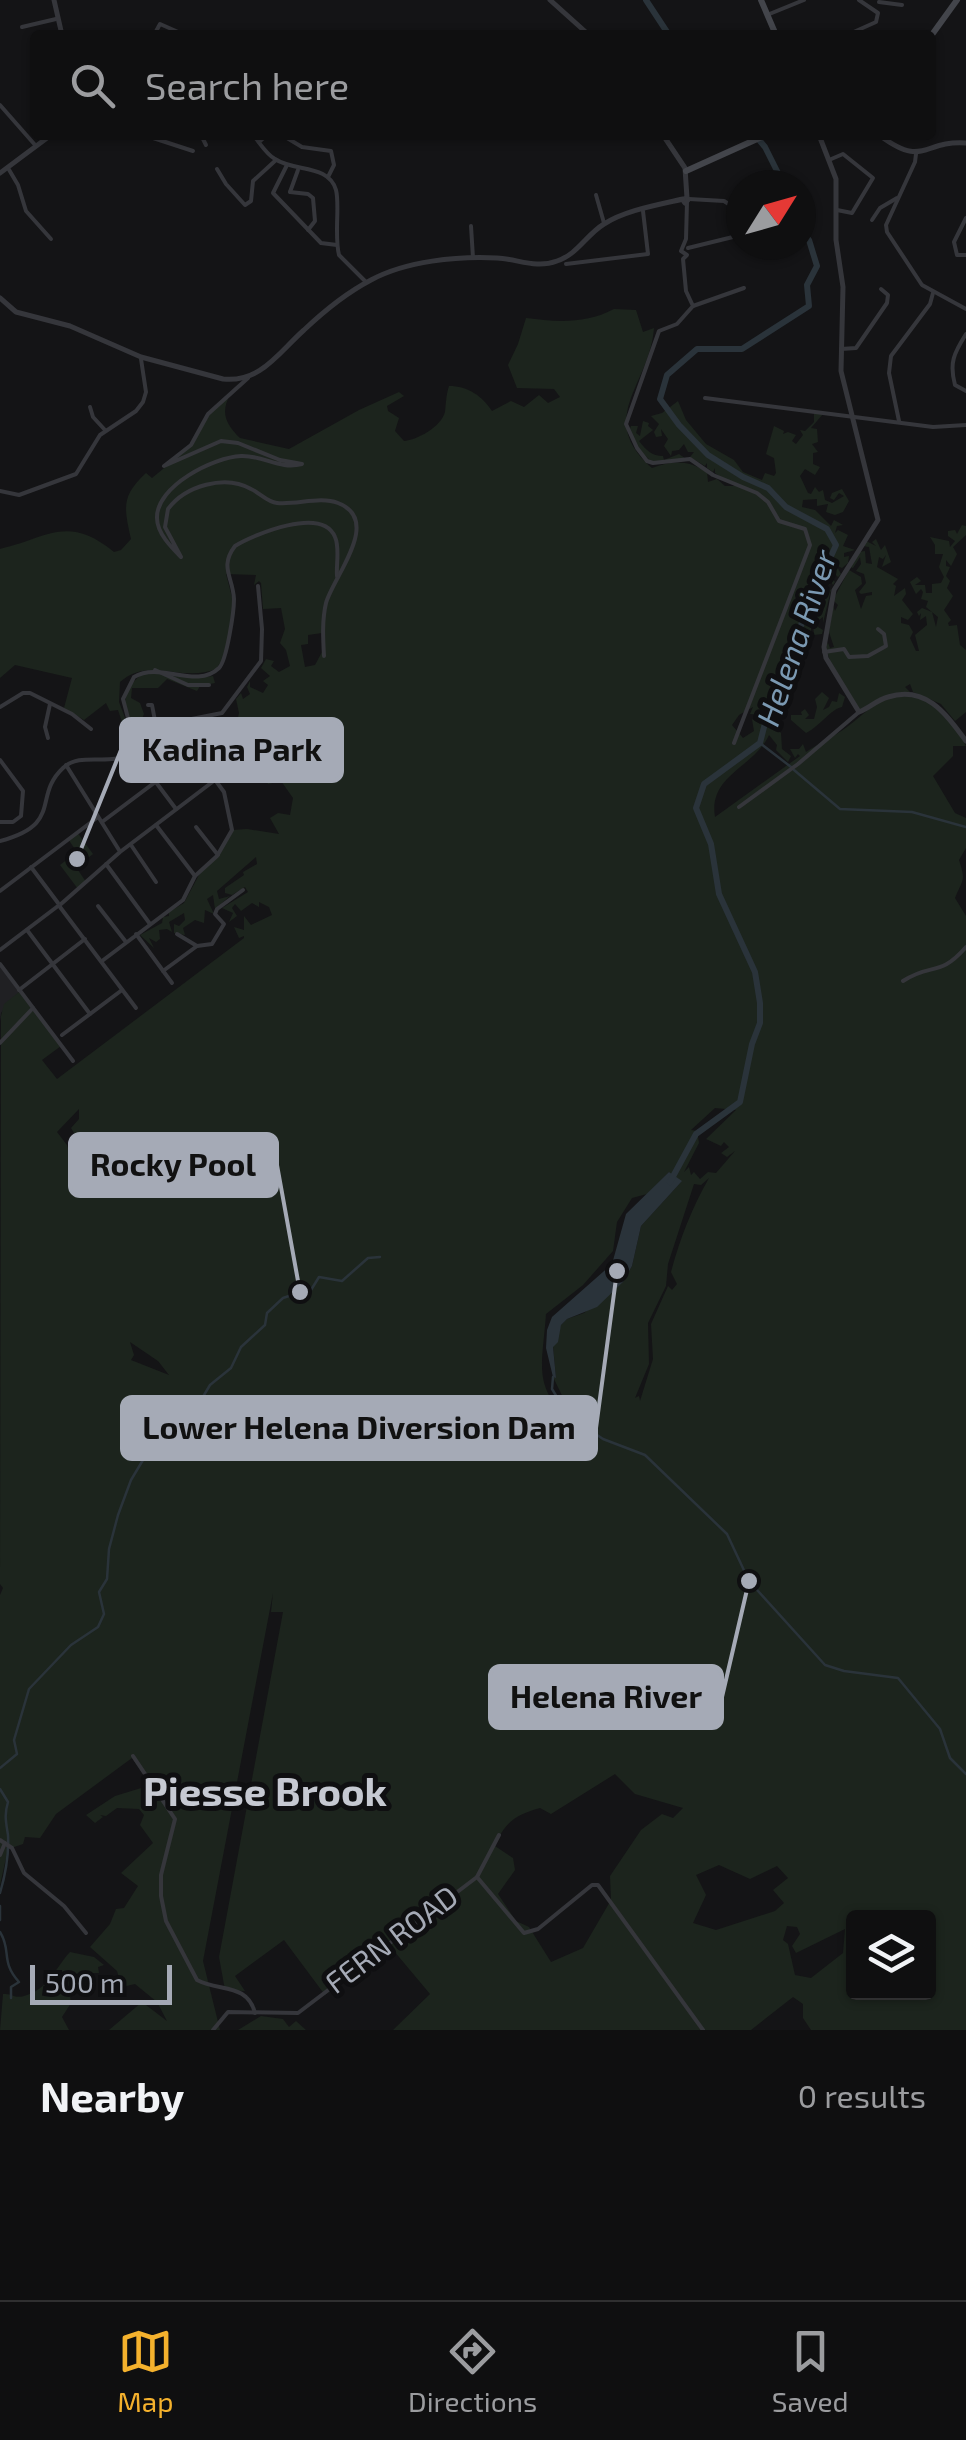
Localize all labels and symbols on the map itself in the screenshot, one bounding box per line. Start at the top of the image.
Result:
north arrow [726,170,816,260]
water label: Helena River [747,543,843,730]
callout: Kadina Park [121,719,342,781]
text: Kadina Park [142,729,322,767]
callout: Rocky Pool [70,1134,277,1196]
text: Rocky Pool [90,1144,256,1183]
callout: Lower Helena Diversion Dam [122,1397,596,1459]
text: Lower Helena Diversion Dam [142,1407,576,1445]
callout: Helena River [490,1666,722,1728]
text: Helena River [510,1676,702,1714]
district label: Piesse Brook [143,1766,388,1814]
street label: FERN ROAD [318,1877,464,2000]
scale bar [30,1960,172,2004]

